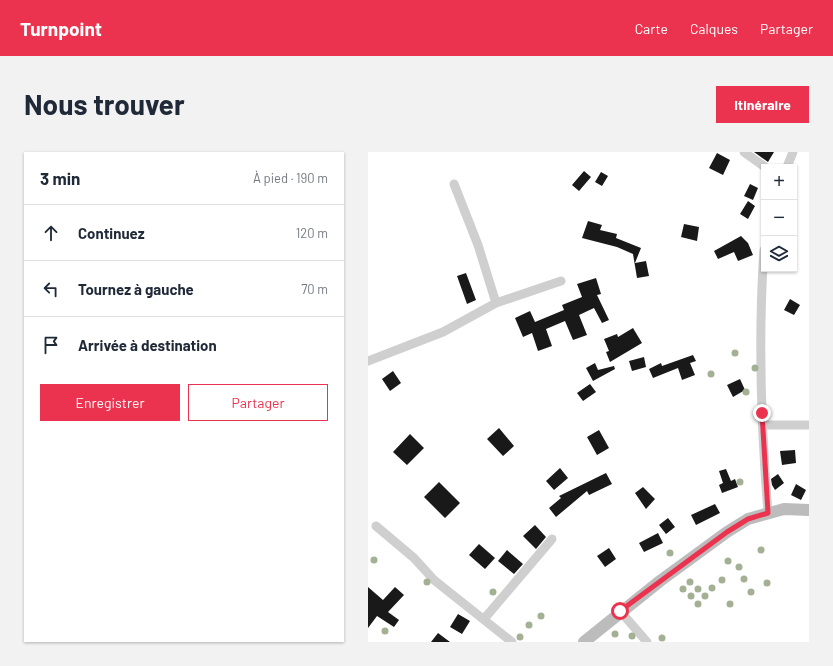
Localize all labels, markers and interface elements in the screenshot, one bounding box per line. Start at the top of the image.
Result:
text: Turnpoint [20,17,102,40]
text: Carte [635,20,668,37]
text: Calques [690,20,738,37]
text: Partager [760,20,813,37]
button: Itinéraire [716,86,809,123]
text: Nous trouver [24,87,185,121]
map controls [761,164,797,272]
button: + [761,164,797,200]
text: 3 min [40,168,80,188]
text: À pied · 190 m [253,170,328,186]
button: − [761,200,797,236]
icon: ahead [40,222,62,244]
text: Continuez [78,224,145,242]
text: 120 m [296,225,328,241]
button: layers [761,236,797,272]
icon: left [40,278,62,300]
text: Tournez à gauche [78,280,194,298]
text: 70 m [301,281,328,297]
icon: arrive [40,334,62,356]
text: Arrivée à destination [78,336,217,354]
button: Enregistrer [40,384,180,421]
button: Partager [188,384,328,421]
route end [753,404,771,422]
route start [611,602,629,620]

